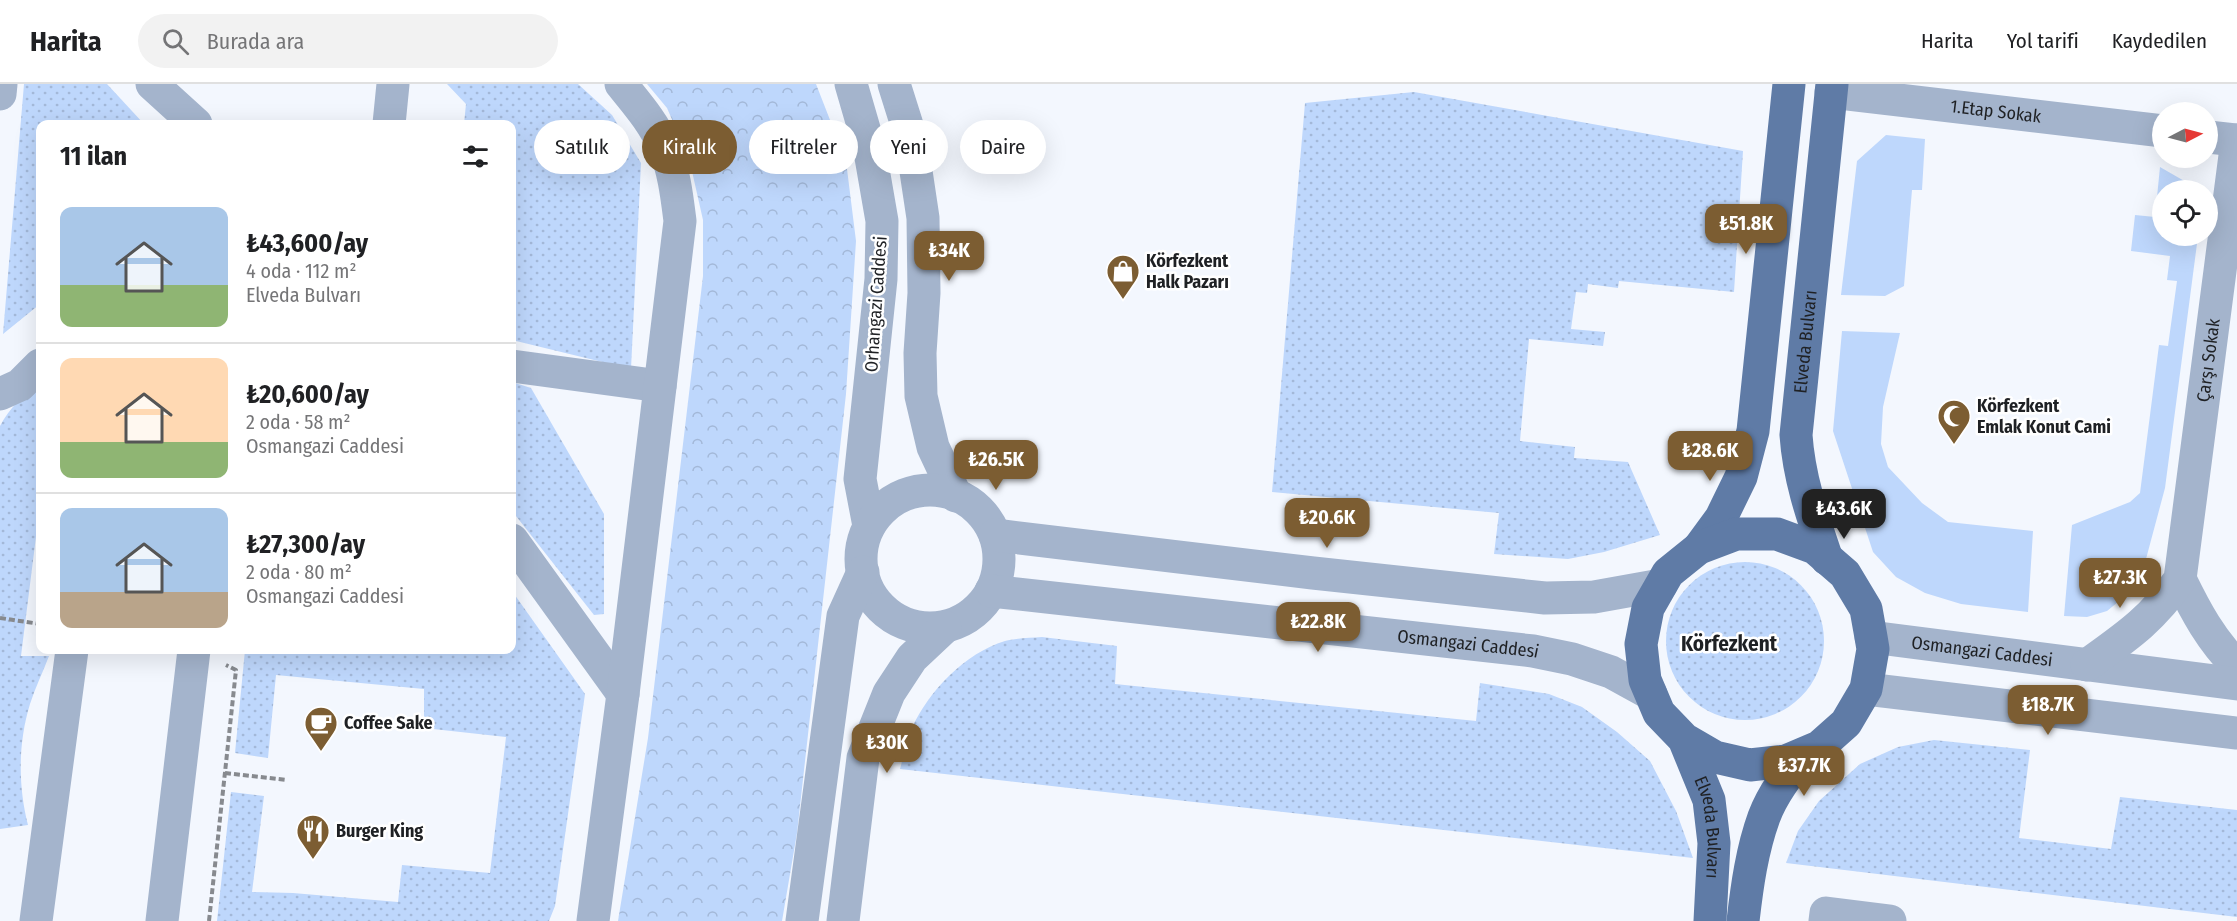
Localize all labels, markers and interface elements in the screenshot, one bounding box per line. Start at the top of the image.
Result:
search box [138,14,558,68]
text: Harita [30,25,102,58]
icon: search [159,25,192,58]
text: Burada ara [207,28,304,55]
text: Harita [1921,28,1974,54]
text: Yol tarifi [2007,28,2079,54]
text: Kaydedilen [2112,28,2207,54]
street label: 1.Etap Sokak [1949,95,2043,128]
north arrow [2152,102,2218,168]
map controls [2152,102,2218,246]
chip: Satılık [534,120,630,174]
chip: Kiralık [642,120,737,174]
chip: Filtreler [749,120,858,174]
chip: Yeni [870,120,948,174]
chip: Daire [960,120,1046,174]
icon: filters [459,140,492,173]
text: 11 ilan [60,141,127,172]
button: locate [2152,180,2218,246]
pin: ₺51.8K [1697,204,1795,255]
text: ₺51.8K [1719,211,1773,235]
text: ₺43,600/ay [246,228,368,259]
icon: home [108,231,180,303]
pin: ₺34K [913,231,985,282]
street label: Orhangazi Caddesi [860,235,892,373]
text: ₺34K [928,238,970,262]
place label: Körfezkent Halk Pazarı [1146,250,1229,293]
shop icon: Körfezkent Halk Pazarı [1105,253,1141,300]
text: 4 oda · 112 m² [246,259,356,283]
text: Elveda Bulvarı [246,283,361,307]
street label: Elveda Bulvarı [1789,289,1822,394]
street label: Çarşı Sokak [2192,317,2225,403]
text: ₺20,600/ay [246,379,369,410]
icon: home [108,382,180,454]
place label: Körfezkent Emlak Konut Cami [1977,395,2111,438]
mosque icon: Körfezkent Emlak Konut Cami [1936,398,1972,445]
text: 2 oda · 58 m² [246,410,351,434]
pin: ₺28.6K [1661,431,1759,482]
text: Osmangazi Caddesi [246,434,404,458]
text: ₺28.6K [1682,438,1738,462]
pin: ₺26.5K [947,440,1045,491]
text: ₺26.5K [968,447,1024,471]
pin: ₺43.6K [1795,489,1893,540]
text: ₺43.6K [1816,496,1872,520]
pin: ₺20.6K [1278,498,1376,549]
text: ₺20.6K [1299,505,1355,529]
text: ₺27,300/ay [246,529,365,560]
icon: home [108,532,180,604]
pin: ₺27.3K [2071,558,2169,609]
text: 2 oda · 80 m² [246,560,352,584]
text: ₺27.3K [2093,565,2147,589]
text: Osmangazi Caddesi [246,584,404,608]
pin: ₺22.8K [1269,602,1367,653]
text: ₺22.8K [1290,609,1346,633]
street label: Osmangazi Caddesi [1396,625,1541,663]
district label: Körfezkent [1681,631,1778,657]
street label: Osmangazi Caddesi [1910,631,2054,671]
pin: ₺18.7K [1999,685,2097,736]
text: ₺18.7K [2022,692,2074,716]
cafe icon: Coffee Sake [303,705,339,752]
place label: Coffee Sake [344,712,433,734]
pin: ₺30K [851,723,923,774]
text: ₺30K [866,730,908,754]
pin: ₺37.7K [1755,746,1853,797]
text: ₺37.7K [1777,753,1831,777]
street label: Elveda Bulvarı [1689,773,1725,879]
restaurant icon: Burger King [295,813,331,860]
place label: Burger King [336,820,423,842]

